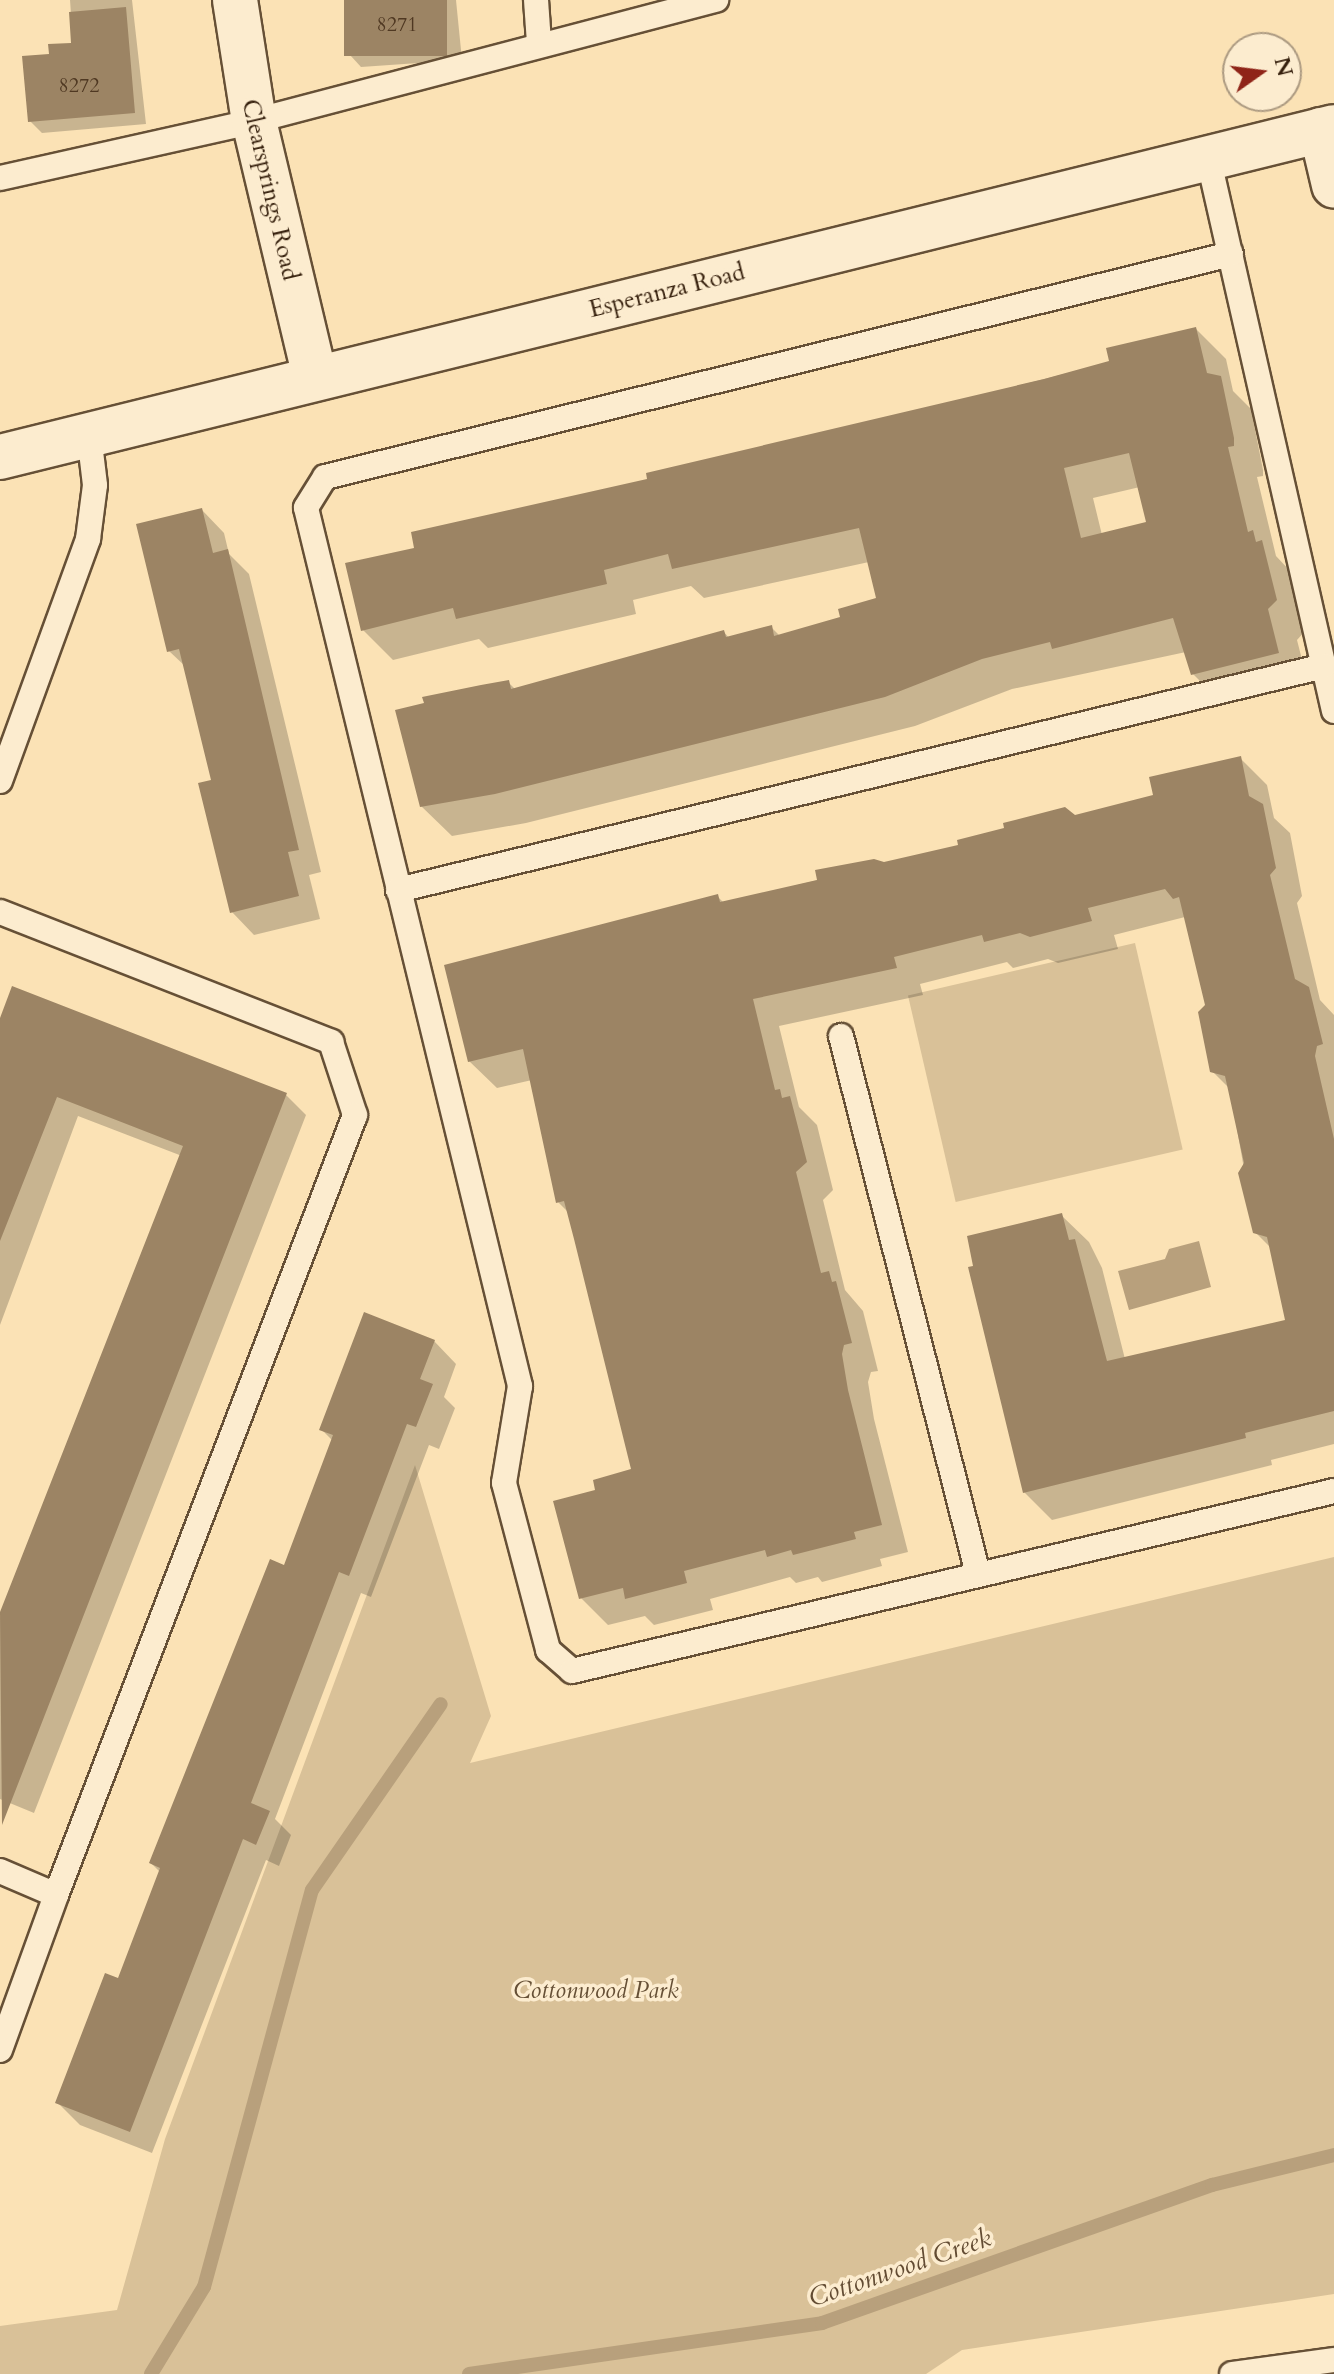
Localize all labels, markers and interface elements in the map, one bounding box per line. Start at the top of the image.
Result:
house number: 8271 [377,12,417,36]
north arrow [1222,32,1302,112]
text: N [1266,54,1300,80]
house number: 8272 [59,73,99,97]
street label: Clearsprings Road [235,97,305,283]
street label: Esperanza Road [586,258,748,324]
park label: Cottonwood Park [513,1977,679,2005]
water label: Cottonwood Creek [805,2222,995,2314]

